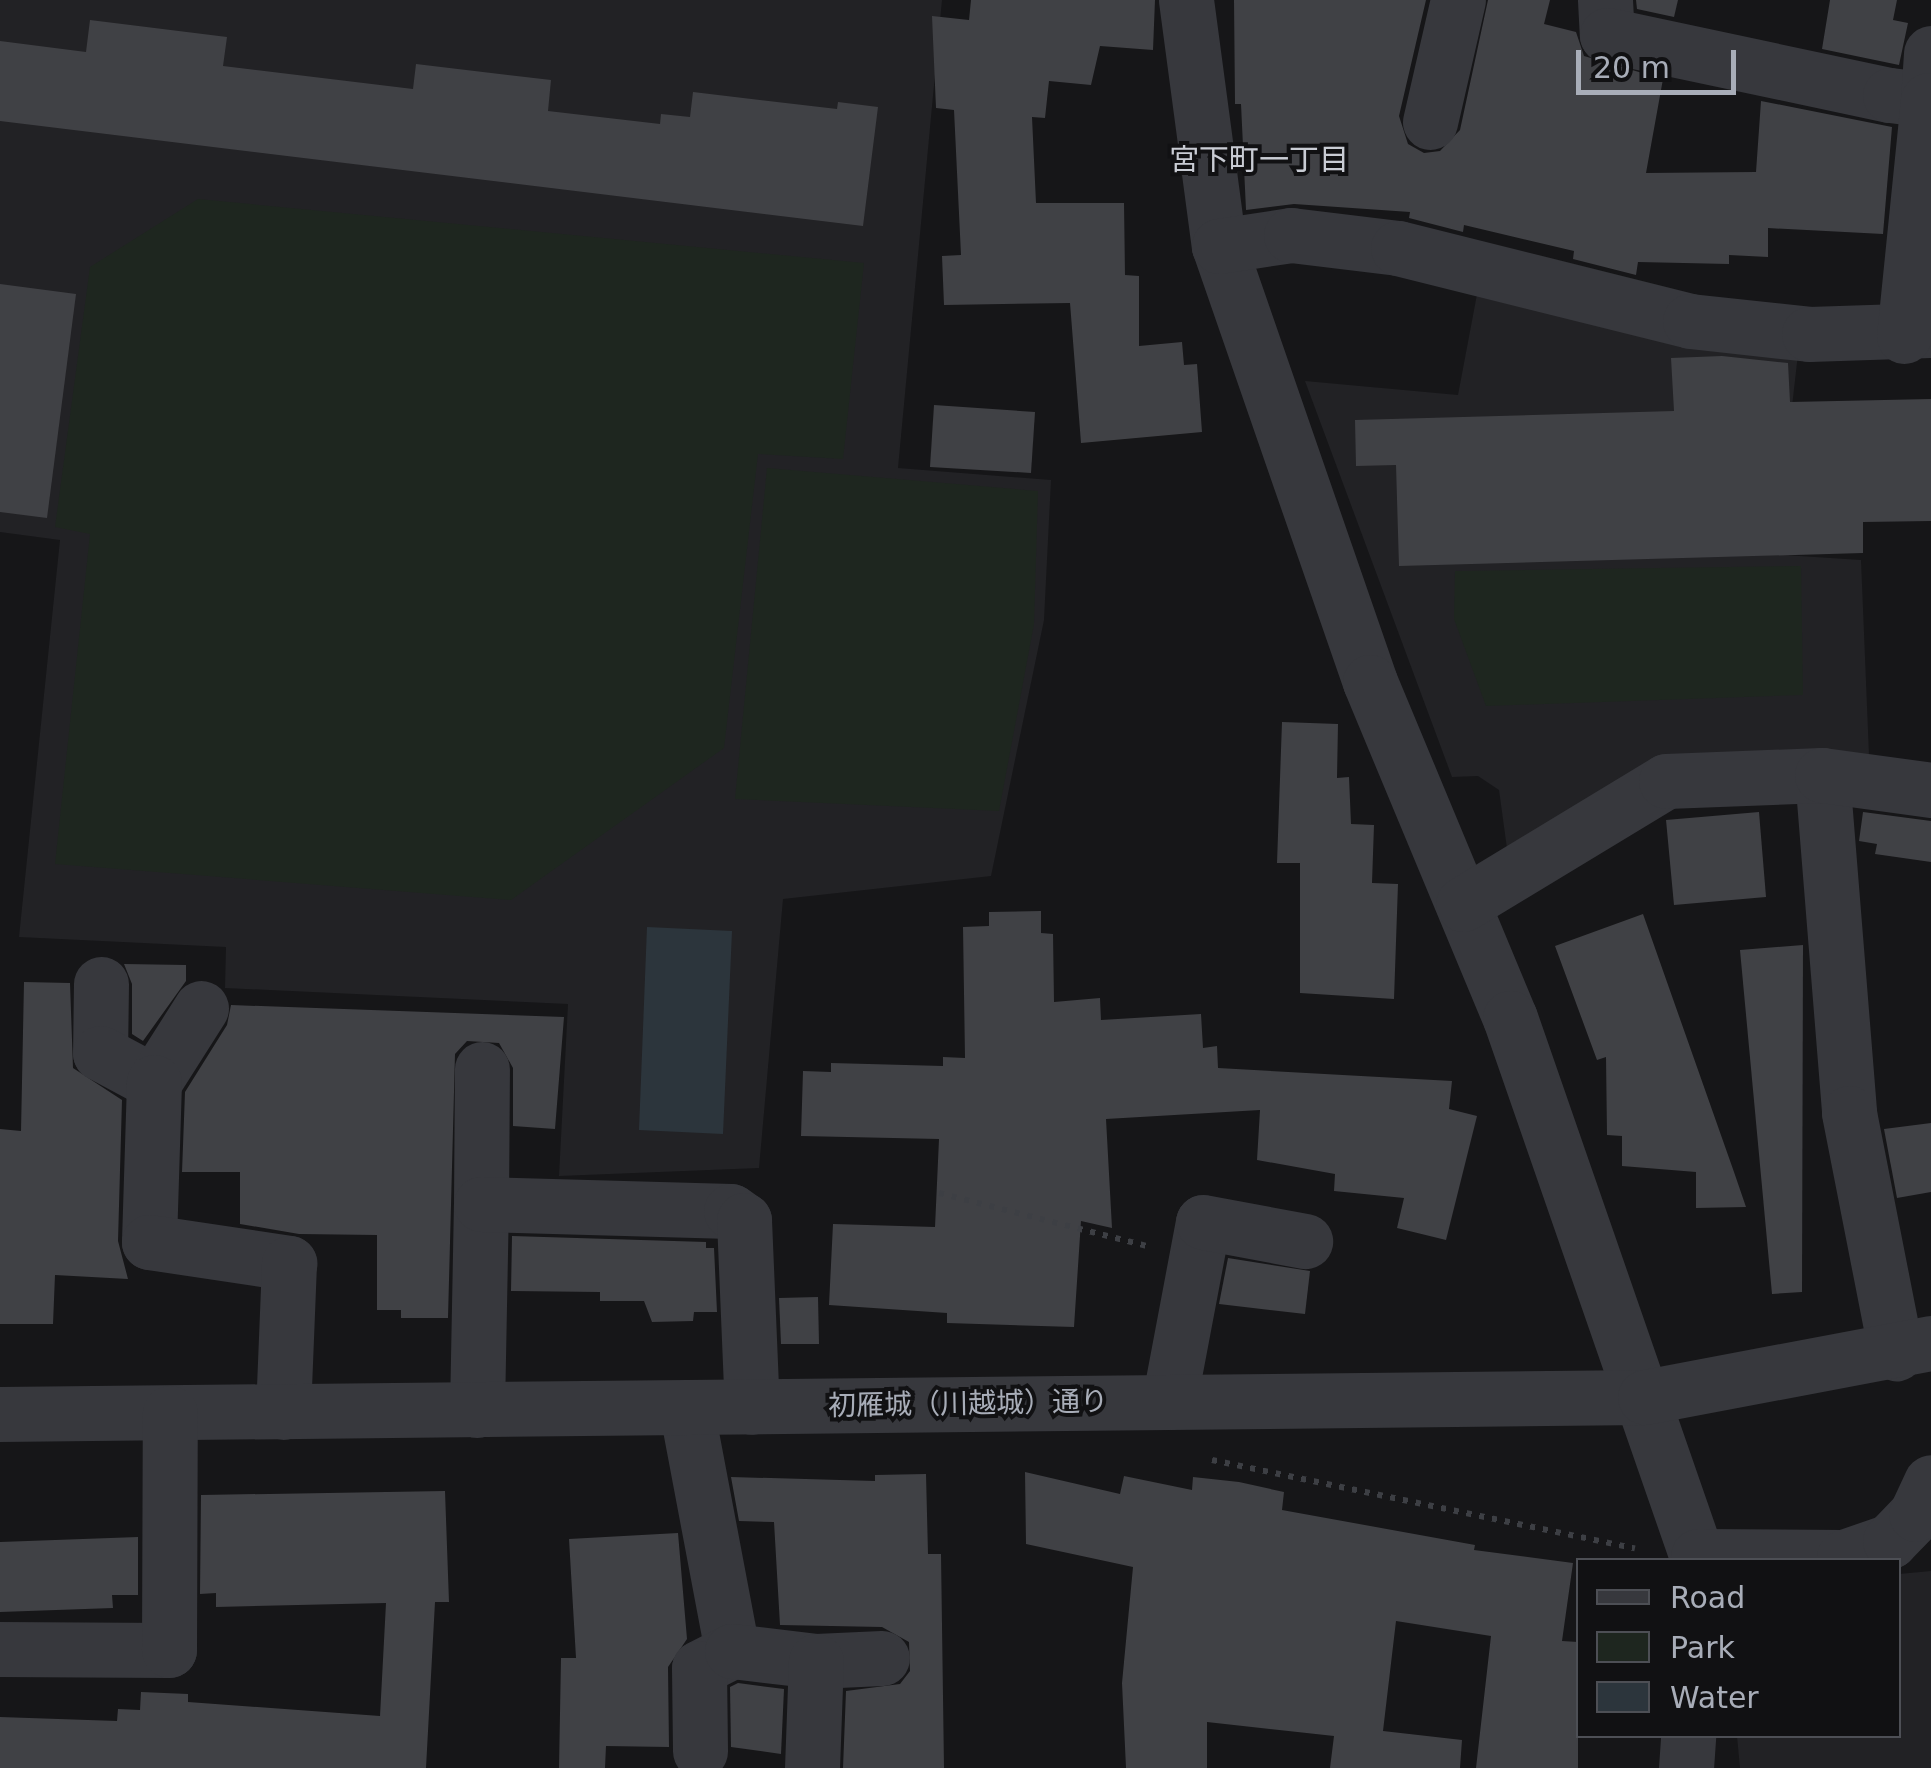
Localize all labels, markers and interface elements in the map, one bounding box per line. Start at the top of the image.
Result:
scale bar [1581,30,1741,92]
text: 20 m [1593,50,1670,85]
district label: 宮下町一丁目 [1169,142,1349,178]
street label: 初雁城（川越城）通り [828,1385,1108,1423]
legend [1576,1558,1901,1738]
text: Road [1670,1580,1745,1615]
text: Park [1670,1630,1735,1665]
text: Water [1670,1680,1759,1715]

